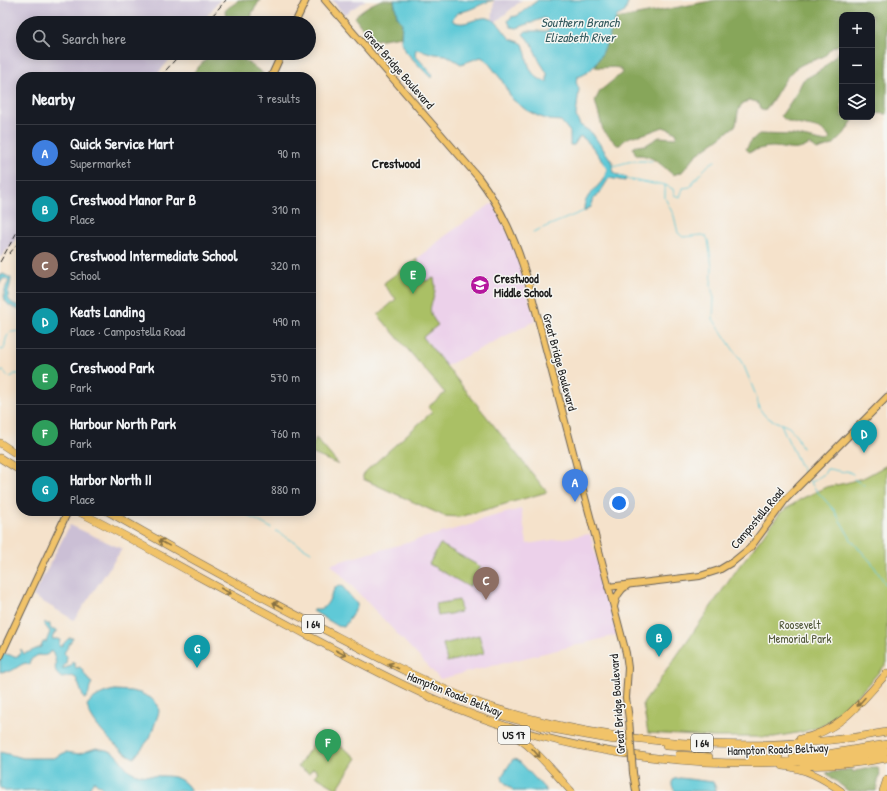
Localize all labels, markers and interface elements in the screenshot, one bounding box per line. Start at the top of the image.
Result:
map controls [839,12,875,120]
button: + [839,12,875,48]
water label: Southern Branch Elizabeth River [541,13,621,46]
search box [16,16,316,60]
street label: Great Bridge Boulevard [360,26,438,113]
icon: search [30,27,52,49]
text: Search here [62,28,126,49]
button: − [839,48,875,84]
button: layers [839,84,875,120]
text: Nearby [32,87,75,110]
text: 7 results [257,89,300,107]
text: Quick Service Mart [70,133,174,154]
text: A [42,144,48,162]
text: 90 m [278,144,300,162]
text: Supermarket [70,154,131,172]
district label: Crestwood [372,154,421,172]
text: Crestwood Manor Par B [70,189,196,210]
text: B [42,200,48,218]
text: 310 m [272,200,300,218]
text: Place [70,210,95,228]
text: Crestwood Intermediate School [70,245,237,266]
text: C [41,256,49,274]
text: 320 m [270,256,300,274]
pin: E [400,261,426,294]
text: School [70,266,100,284]
place label: Crestwood Middle School [494,270,553,301]
school or university icon: Crestwood Middle School [469,274,491,296]
text: Keats Landing [70,301,145,322]
street label: Great Bridge Boulevard [539,311,581,413]
text: D [42,312,48,330]
text: 490 m [273,312,300,330]
text: Place · Campostella Road [70,322,185,340]
text: Crestwood Park [70,357,154,378]
text: E [42,368,48,386]
text: 570 m [270,368,300,386]
text: Park [70,378,92,396]
text: Harbour North Park [70,413,176,434]
pin: D [851,420,877,453]
text: F [43,424,47,442]
text: 760 m [271,424,300,442]
text: Park [70,434,92,452]
text: Harbor North II [70,469,152,490]
pin: A [562,469,588,502]
text: G [42,480,48,498]
text: 880 m [271,480,300,498]
street label: Campostella Road [726,483,788,552]
text: Place [70,490,95,508]
your location [609,493,629,513]
one-way arrow [158,539,170,546]
pin: C [473,567,499,600]
one-way arrow [220,588,232,595]
one-way arrow [272,601,284,608]
road number: I 64 [302,615,324,633]
park label: Roosevelt Memorial Park [769,616,831,647]
pin: B [646,624,672,657]
pin: G [184,635,210,668]
one-way arrow [335,649,347,657]
street label: Great Bridge Boulevard [605,653,629,755]
one-way arrow [387,661,399,669]
street label: Hampton Roads Beltway [405,667,505,721]
one-way arrow [856,697,866,707]
road number: US 17 [498,726,530,744]
pin: F [315,729,341,762]
road number: I 64 [691,734,713,752]
street label: Hampton Roads Beltway [727,739,829,759]
one-way arrow [531,748,541,758]

